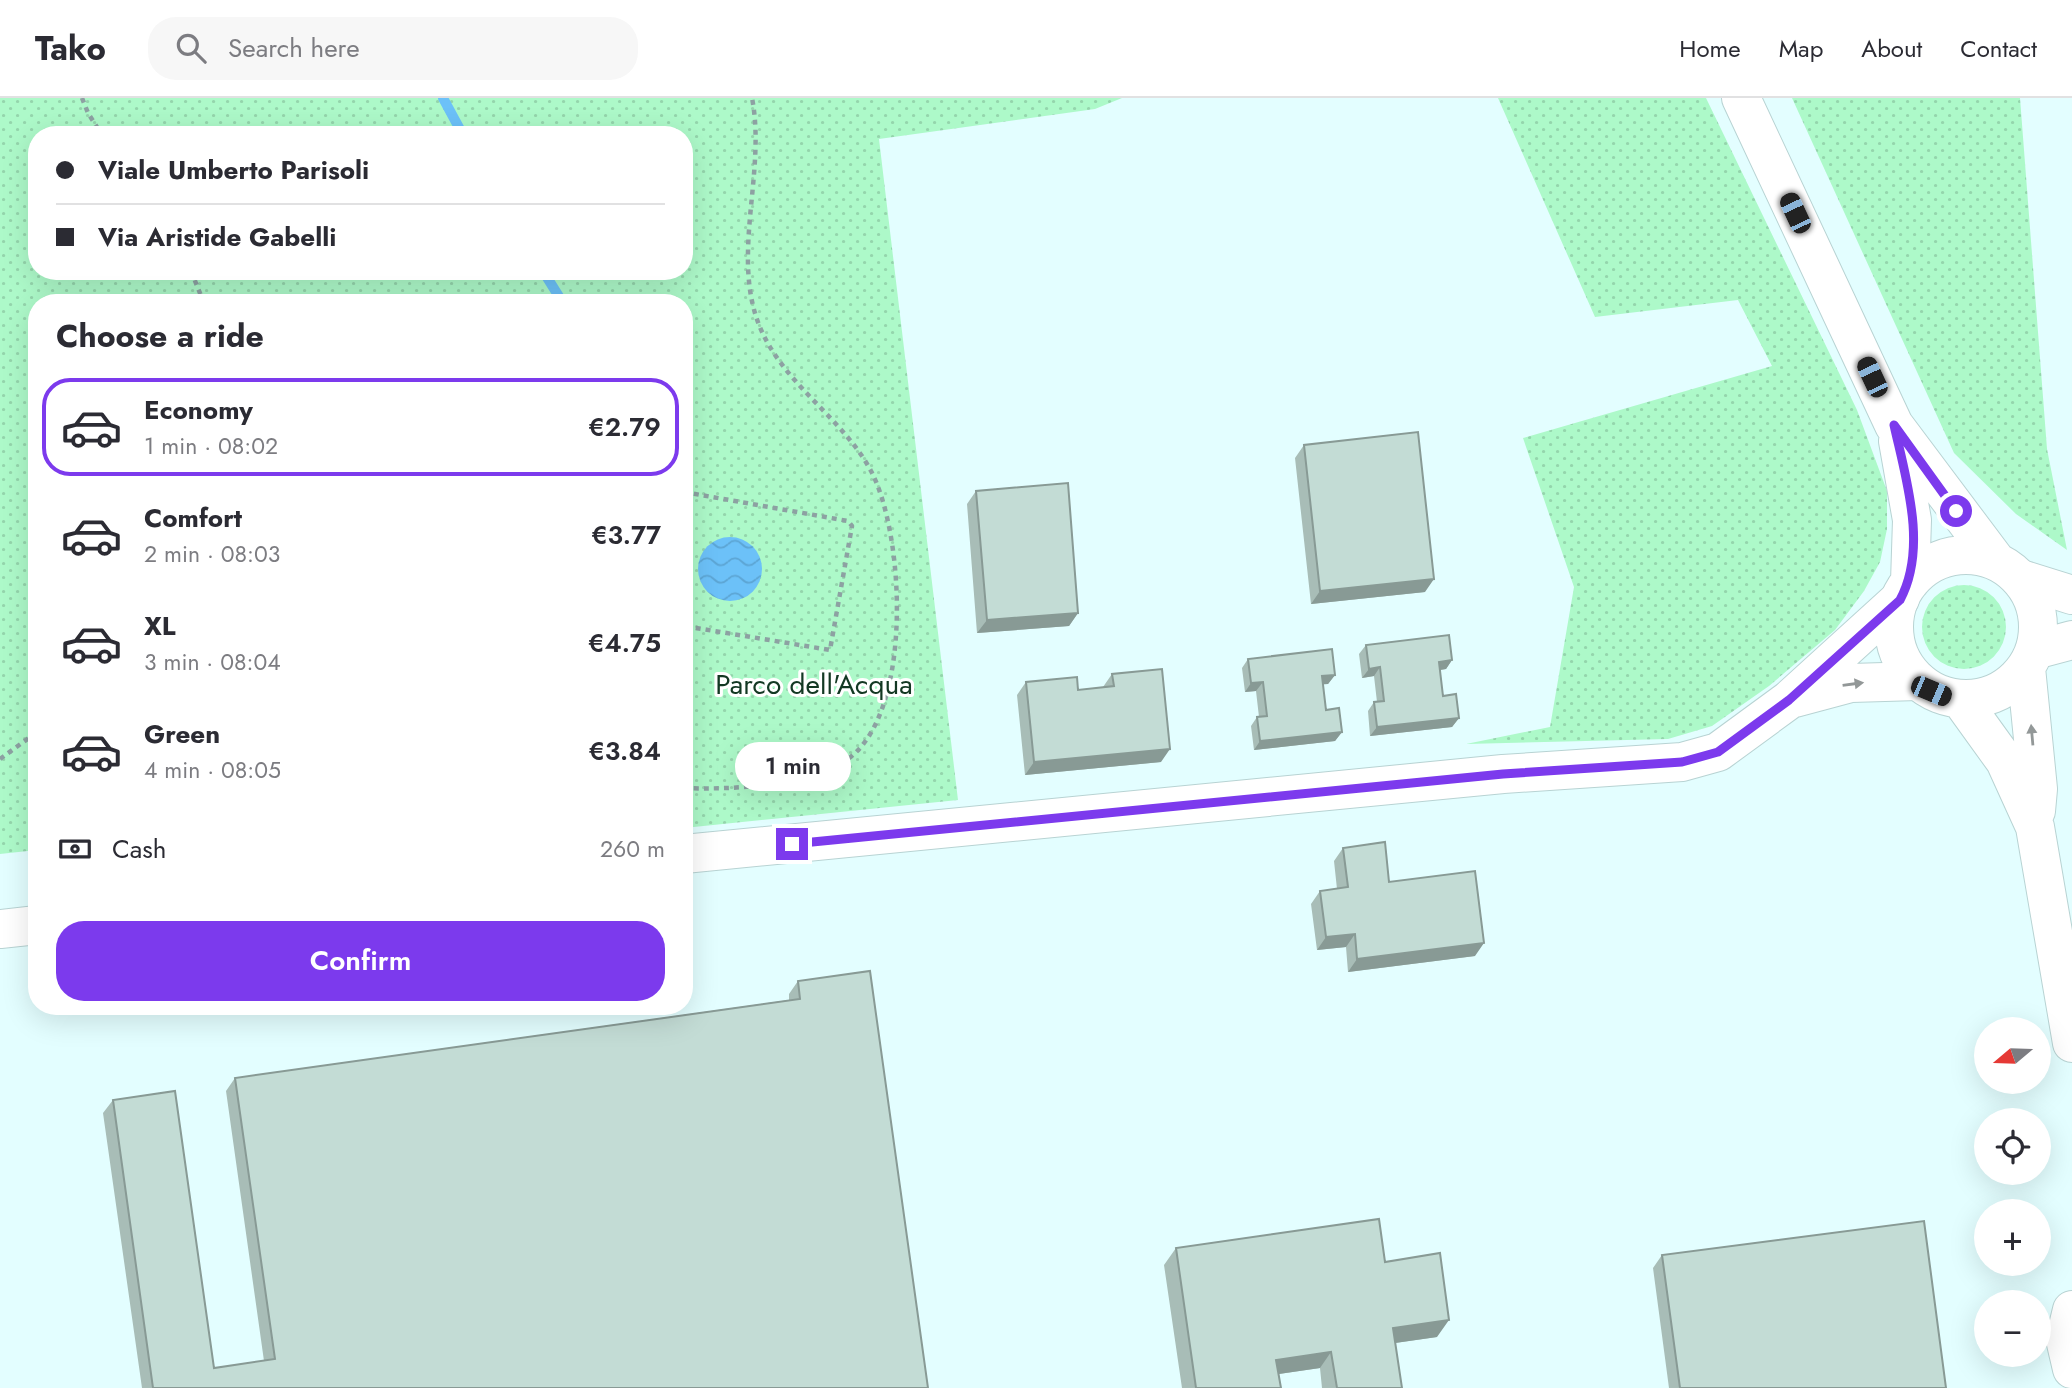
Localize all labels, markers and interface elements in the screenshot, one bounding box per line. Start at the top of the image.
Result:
search box [148,17,638,80]
text: Tako [35,25,106,72]
icon: search [172,29,210,67]
text: Search here [228,29,360,67]
text: Home [1679,31,1741,66]
text: Map [1779,31,1823,66]
text: About [1861,31,1922,66]
text: Contact [1960,31,2037,66]
text: Viale Umberto Parisoli [98,151,369,189]
car [1777,190,1814,236]
text: Via Aristide Gabelli [98,218,336,256]
text: Choose a ride [56,313,264,359]
car [1854,354,1891,400]
text: Economy [144,391,253,429]
icon: car [60,396,123,459]
text: €2.79 [588,408,661,446]
text: 1 min · 08:02 [144,429,278,463]
route start [1940,495,1972,527]
text: Comfort [144,499,242,537]
icon: car [60,504,123,567]
text: €3.77 [591,516,661,554]
text: 2 min · 08:03 [144,537,280,571]
text: XL [144,607,176,645]
icon: car [60,612,123,675]
text: €4.75 [588,624,661,662]
text: 3 min · 08:04 [144,645,281,679]
park label: Parco dell'Acqua [715,664,913,705]
car [1908,673,1955,709]
one-way arrow [1842,678,1864,689]
text: Green [144,715,220,753]
icon: car [60,720,123,783]
one-way arrow [2026,724,2037,746]
text: €3.84 [588,732,661,770]
callout: 1 min [734,742,850,792]
text: 1 min [765,749,821,783]
text: 4 min · 08:05 [144,753,281,787]
route end [776,828,808,860]
icon: cash [56,830,94,868]
text: Cash [112,830,166,868]
text: 260 m [600,832,665,866]
button: Confirm [56,921,665,1001]
north arrow [1974,1017,2051,1094]
map controls [1974,1017,2051,1367]
button: locate [1974,1108,2051,1185]
button: + [1974,1199,2051,1276]
button: − [1974,1290,2051,1367]

